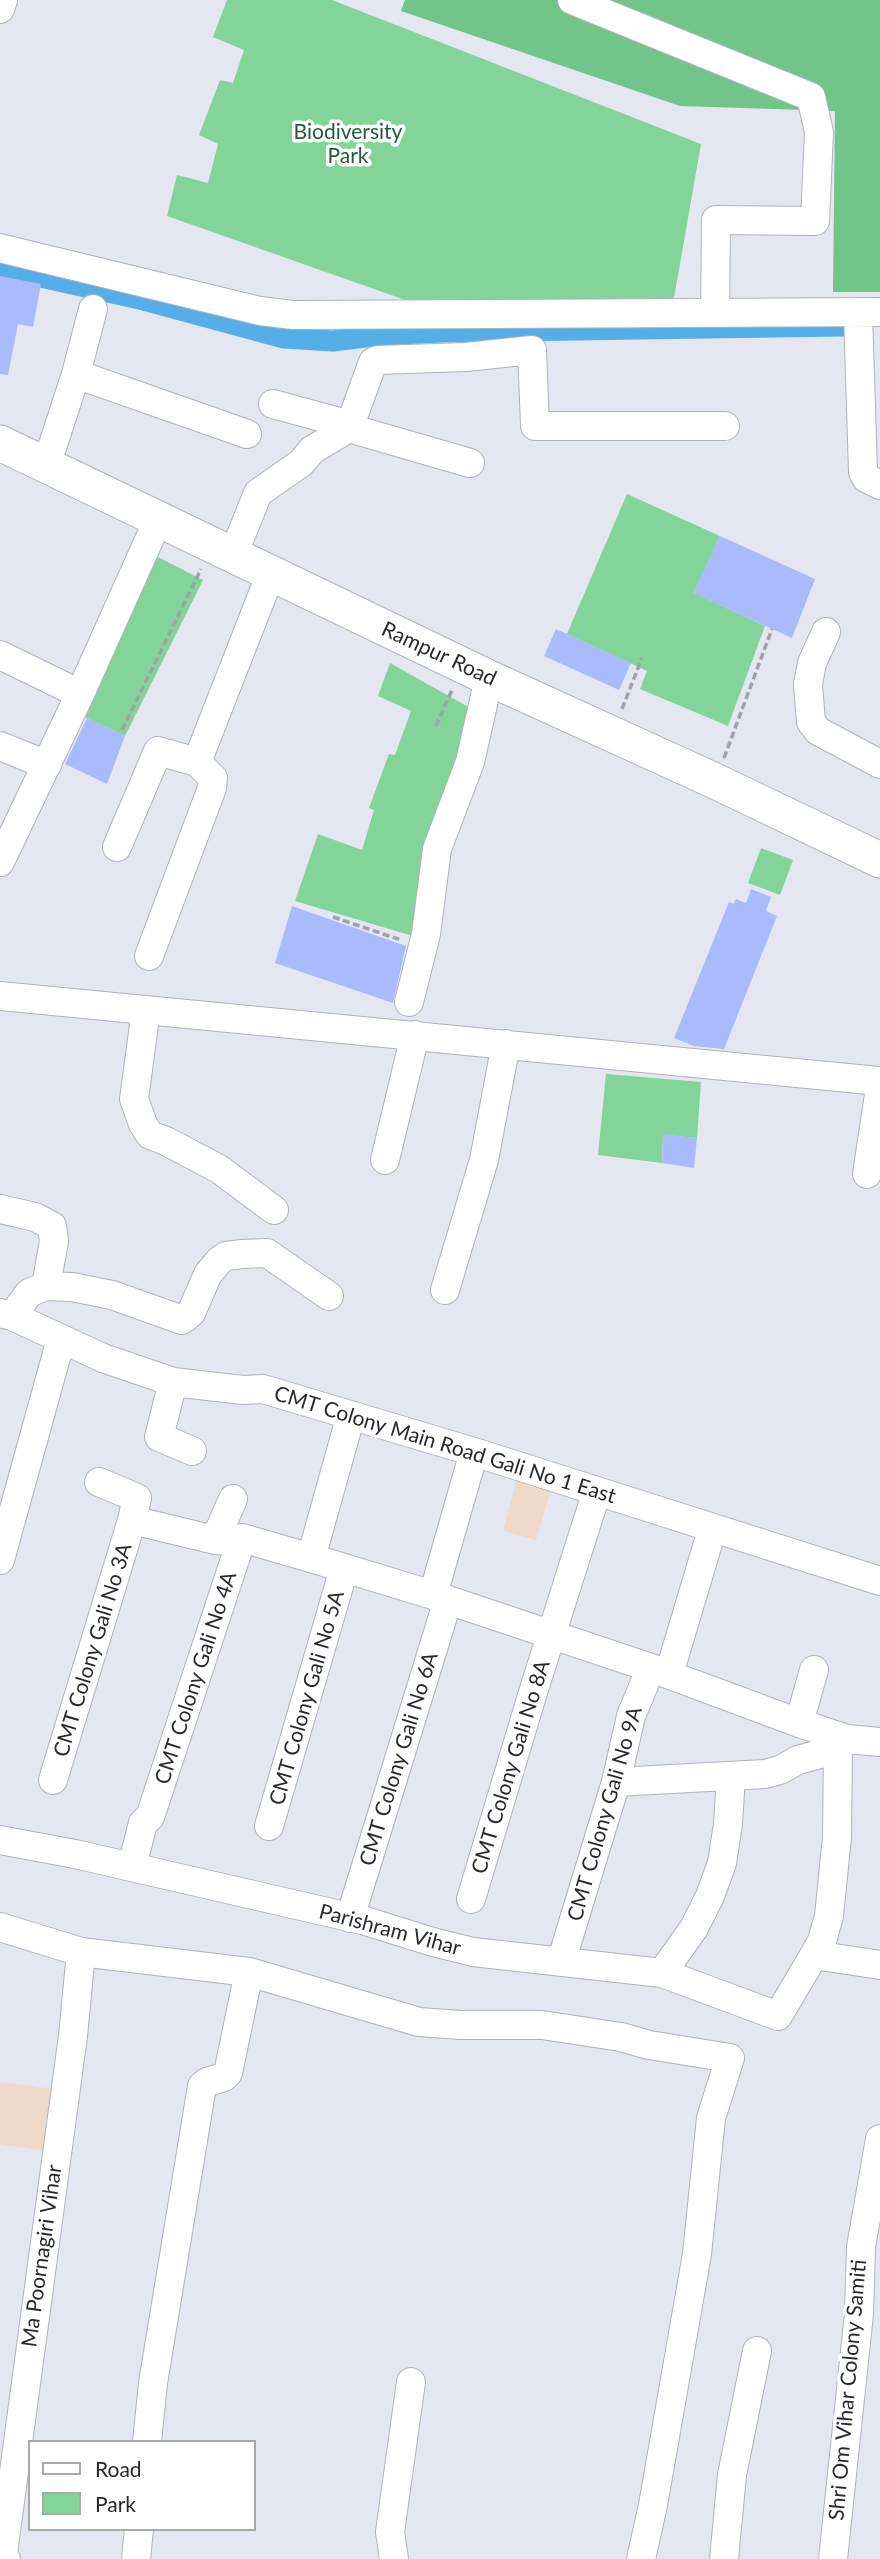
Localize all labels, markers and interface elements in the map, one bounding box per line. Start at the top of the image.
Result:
park label: Biodiversity Park [294,119,402,169]
street label: Rampur Road [378,616,500,692]
street label: CMT Colony Main Road Gali No 1 East [271,1381,619,1509]
street label: CMT Colony Gali No 3A [48,1540,138,1760]
street label: CMT Colony Gali No 4A [150,1569,242,1787]
street label: CMT Colony Gali No 5A [264,1588,350,1808]
street label: CMT Colony Gali No 6A [354,1649,444,1869]
street label: CMT Colony Gali No 8A [466,1657,556,1877]
street label: CMT Colony Gali No 9A [562,1704,648,1924]
street label: Parishram Vihar [316,1899,464,1961]
street label: Ma Poornagiri Vihar [17,2163,67,2349]
street label: Shri Om Vihar Colony Samiti [824,2258,872,2522]
legend [28,2440,256,2531]
text: Road [95,2456,142,2481]
text: Park [95,2491,136,2516]

